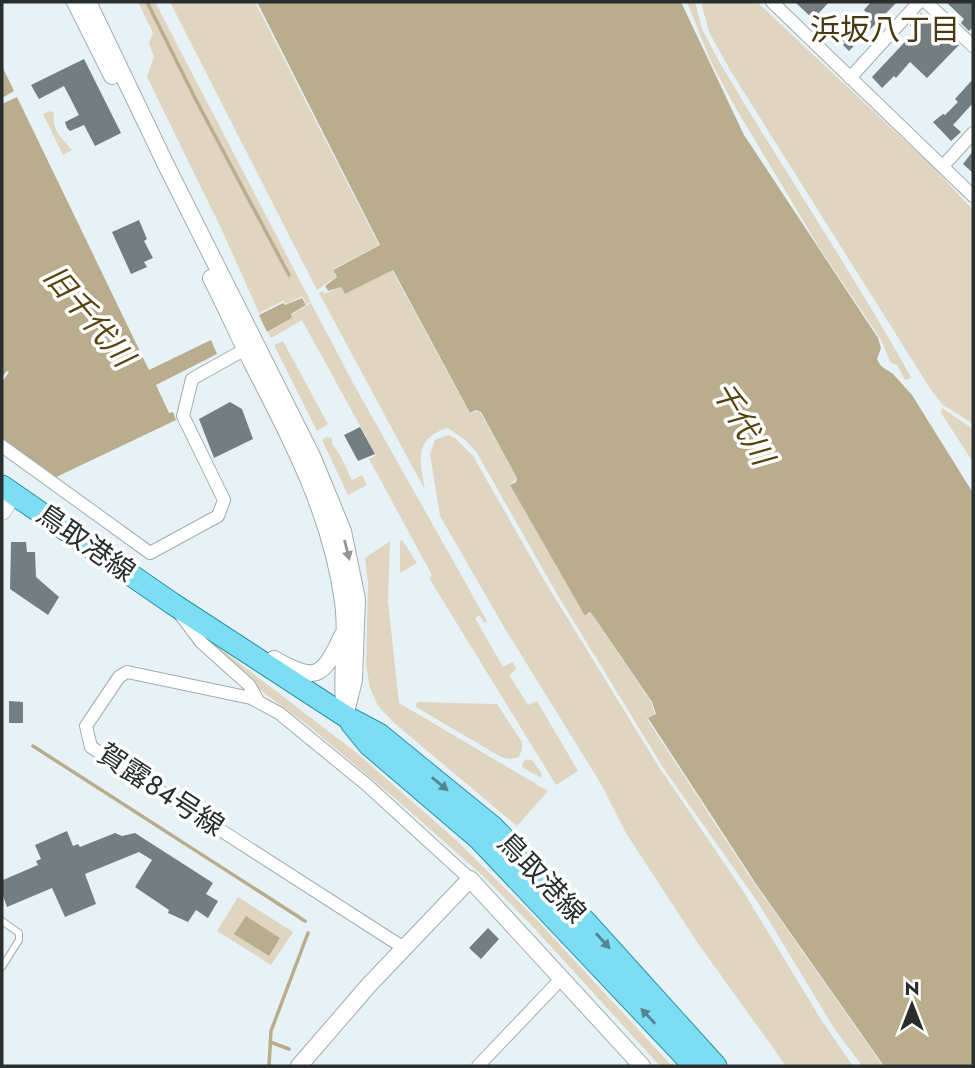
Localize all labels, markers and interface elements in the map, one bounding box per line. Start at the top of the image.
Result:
district label: 浜坂八丁目 [810,8,960,51]
water label: 旧千代川 [34,256,146,378]
water label: 千代川 [702,373,786,475]
street label: 鳥取港線 [28,494,144,592]
one-way arrow [342,539,353,561]
street label: 賀露84号線 [90,734,232,846]
one-way arrow [431,776,449,791]
street label: 鳥取港線 [488,823,596,933]
one-way arrow [595,933,611,950]
north arrow [877,970,947,1040]
text: N [904,975,920,1002]
one-way arrow [640,1008,656,1025]

